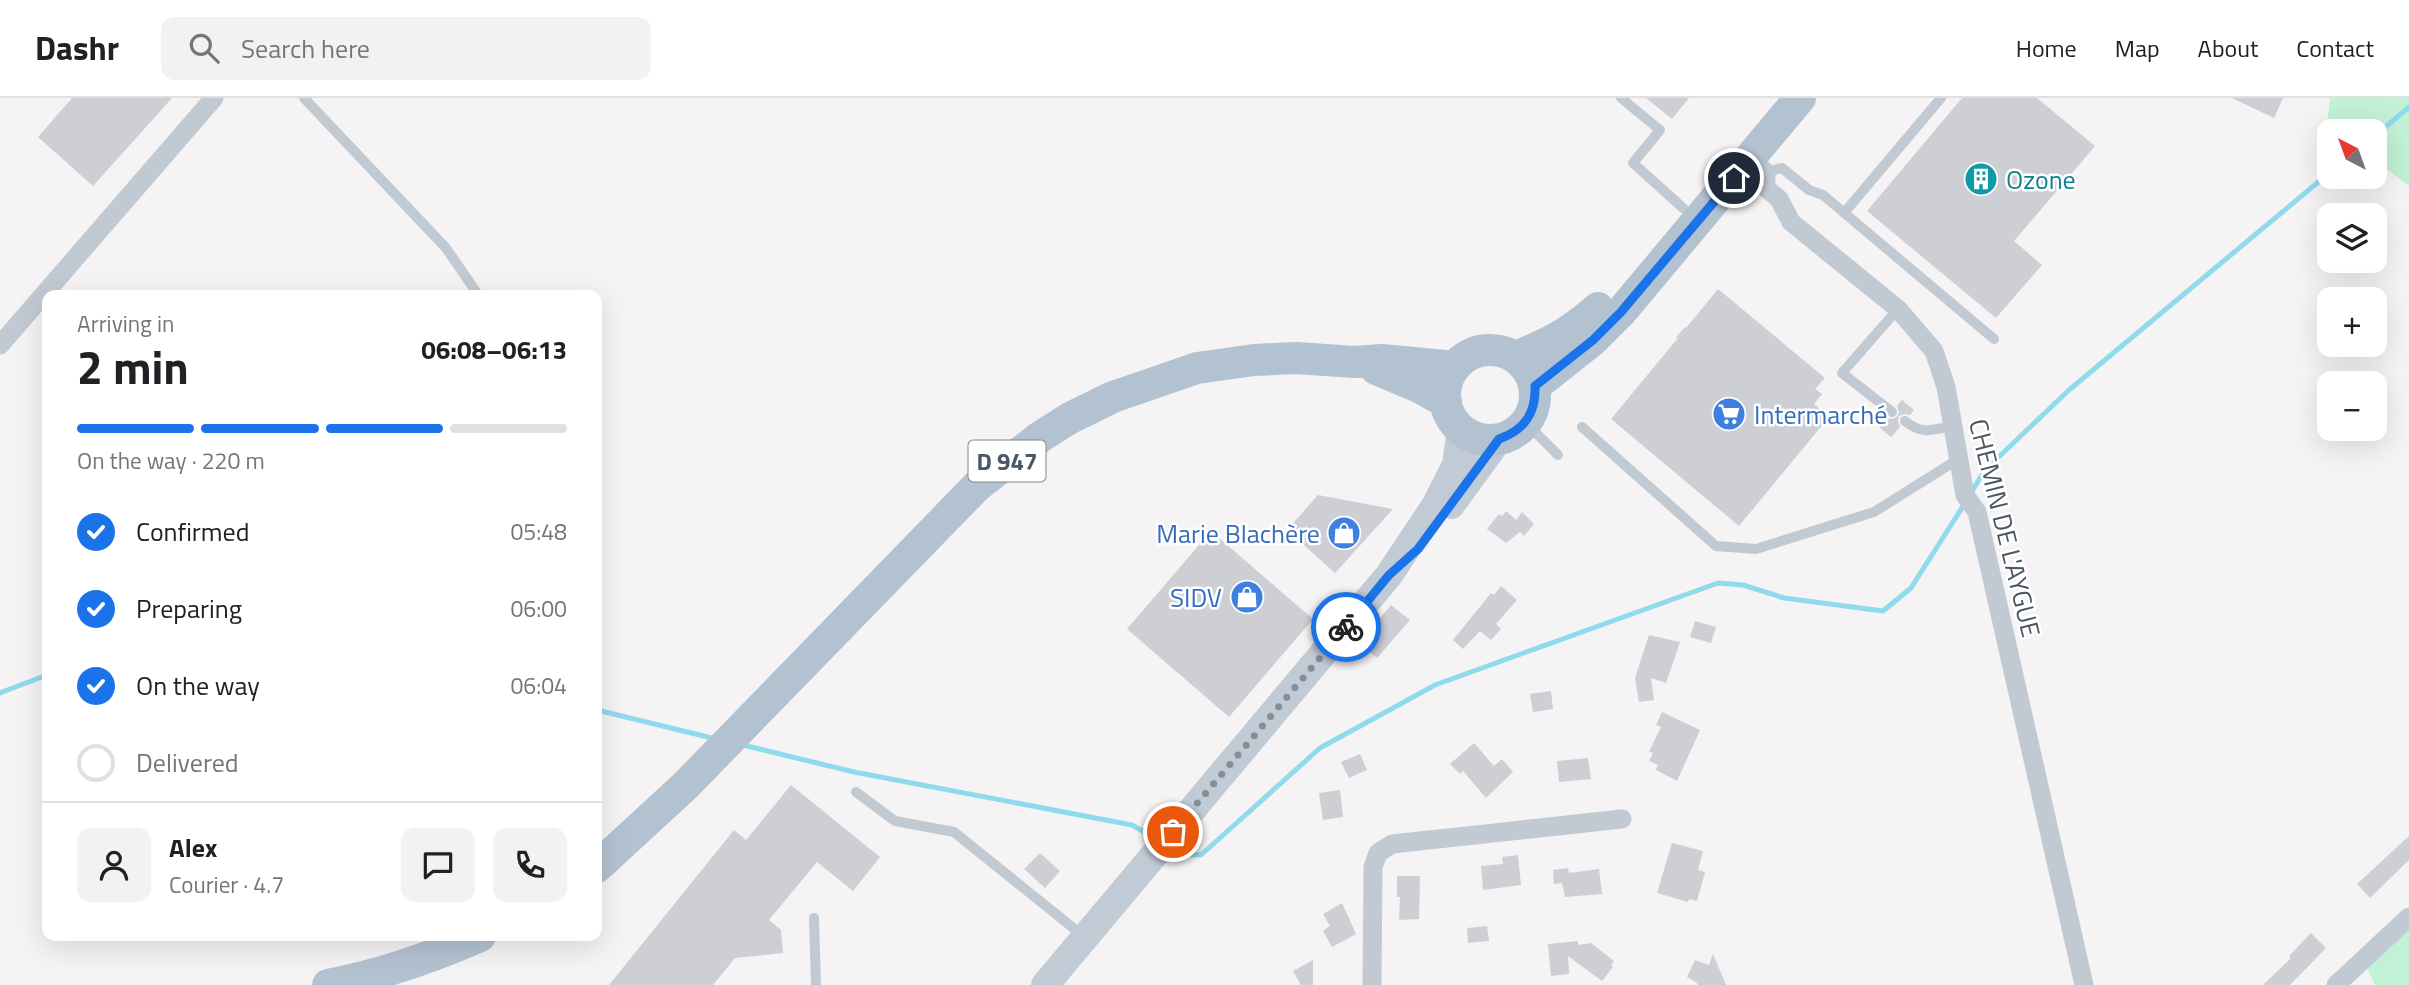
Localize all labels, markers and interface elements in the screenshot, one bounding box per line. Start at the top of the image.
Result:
search box [161,17,651,80]
text: Dashr [35,23,119,73]
icon: search [185,29,223,67]
text: Search here [241,29,370,68]
text: Home [2016,30,2077,66]
text: Map [2115,30,2160,66]
text: About [2198,30,2258,66]
text: Contact [2296,30,2374,66]
north arrow [2317,119,2387,189]
map controls [2317,119,2387,441]
pin [1704,148,1764,208]
icon: home [1715,159,1753,197]
building icon: Ozone [1962,160,2000,198]
place label: Ozone [2006,160,2076,199]
button: layers [2317,203,2387,273]
button: + [2317,287,2387,357]
text: Arriving in [77,306,174,341]
text: 06:08–06:13 [421,330,567,369]
text: 2 min [77,332,189,402]
button: − [2317,371,2387,441]
supermarket icon: Intermarché [1710,395,1748,433]
place label: Intermarché [1754,395,1887,434]
street label: CHEMIN DE L'AYGUE [1959,415,2051,641]
road number: D 947 [968,440,1046,482]
text: On the way · 220 m [77,443,265,478]
text: Confirmed [136,512,250,551]
icon: check [77,513,115,551]
text: 05:48 [510,514,567,549]
place label: Marie Blachère [1156,514,1320,553]
shop icon: Marie Blachère [1325,514,1363,552]
place label: SIDV [1170,578,1222,617]
shop icon: SIDV [1228,578,1266,616]
text: Preparing [136,589,242,628]
icon: check [77,590,115,628]
text: 06:00 [510,591,567,626]
courier [1311,592,1381,662]
icon: bike [1327,608,1365,646]
text: On the way [136,666,260,705]
icon: check [77,667,115,705]
text: 06:04 [510,668,567,703]
text: Delivered [136,743,239,782]
pin [1143,802,1203,862]
icon: bag [1154,813,1192,851]
button: person [77,828,151,902]
text: Alex [169,828,217,867]
button: chat [401,828,475,902]
button: phone [493,828,567,902]
text: Courier · 4.7 [169,867,284,902]

